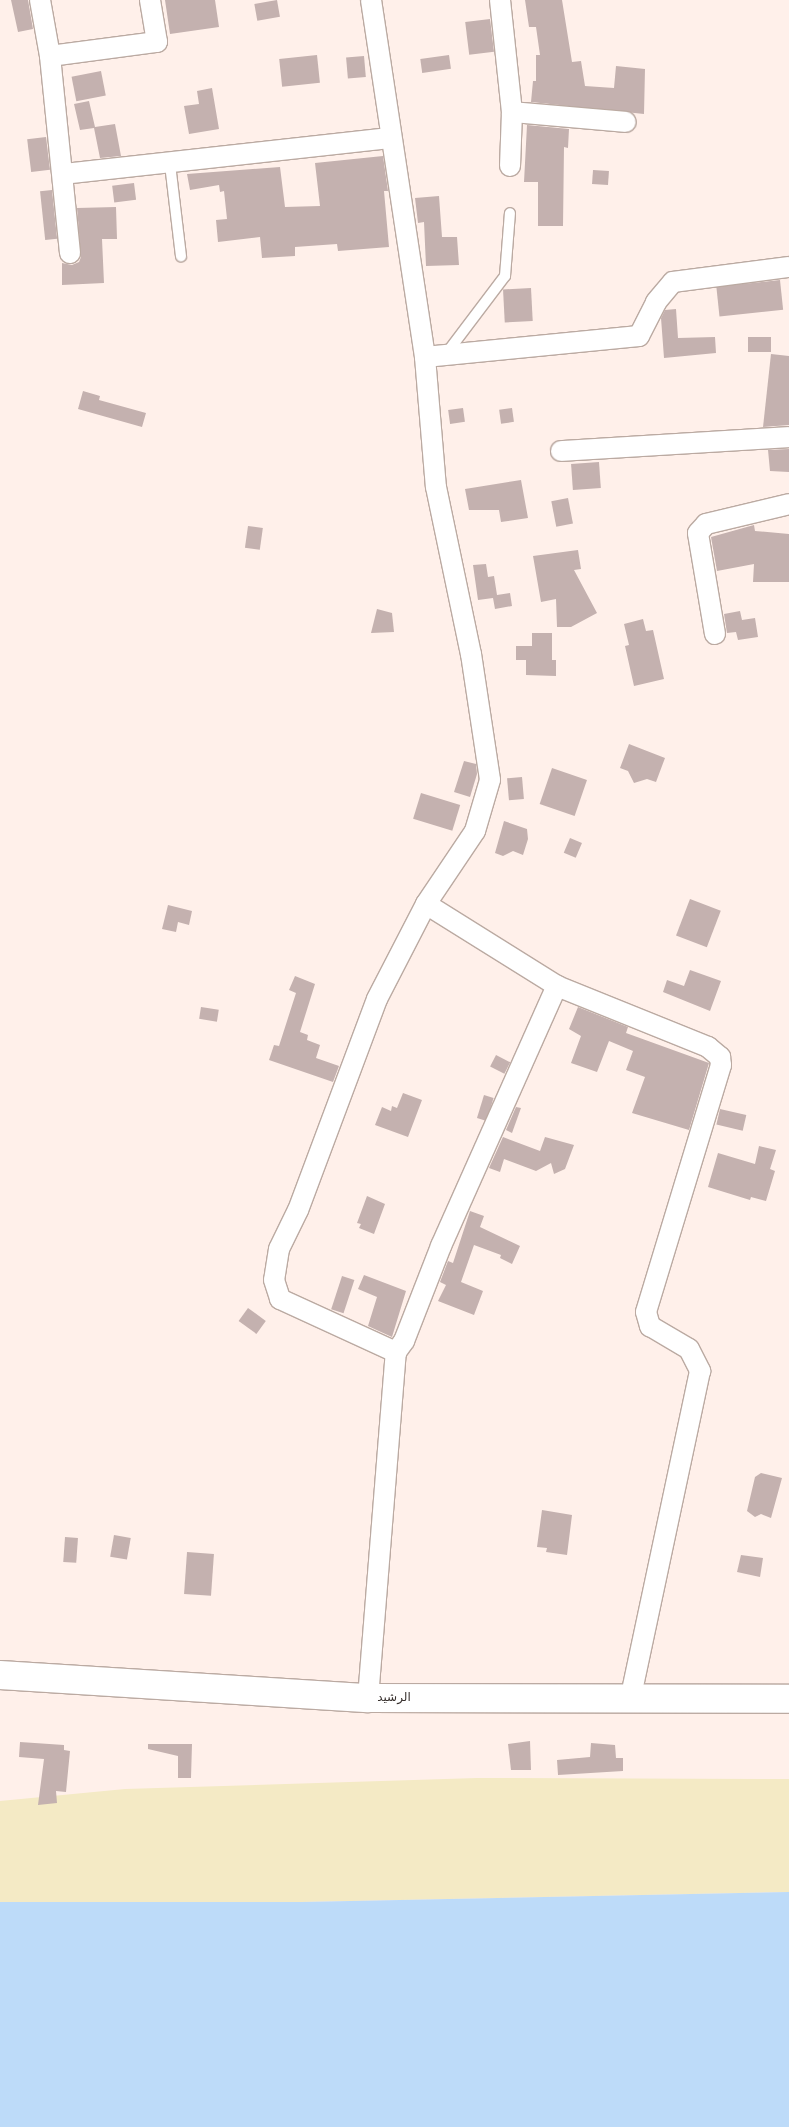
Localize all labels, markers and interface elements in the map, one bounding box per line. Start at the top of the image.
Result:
street label: الرشيد [377,1691,411,1705]

